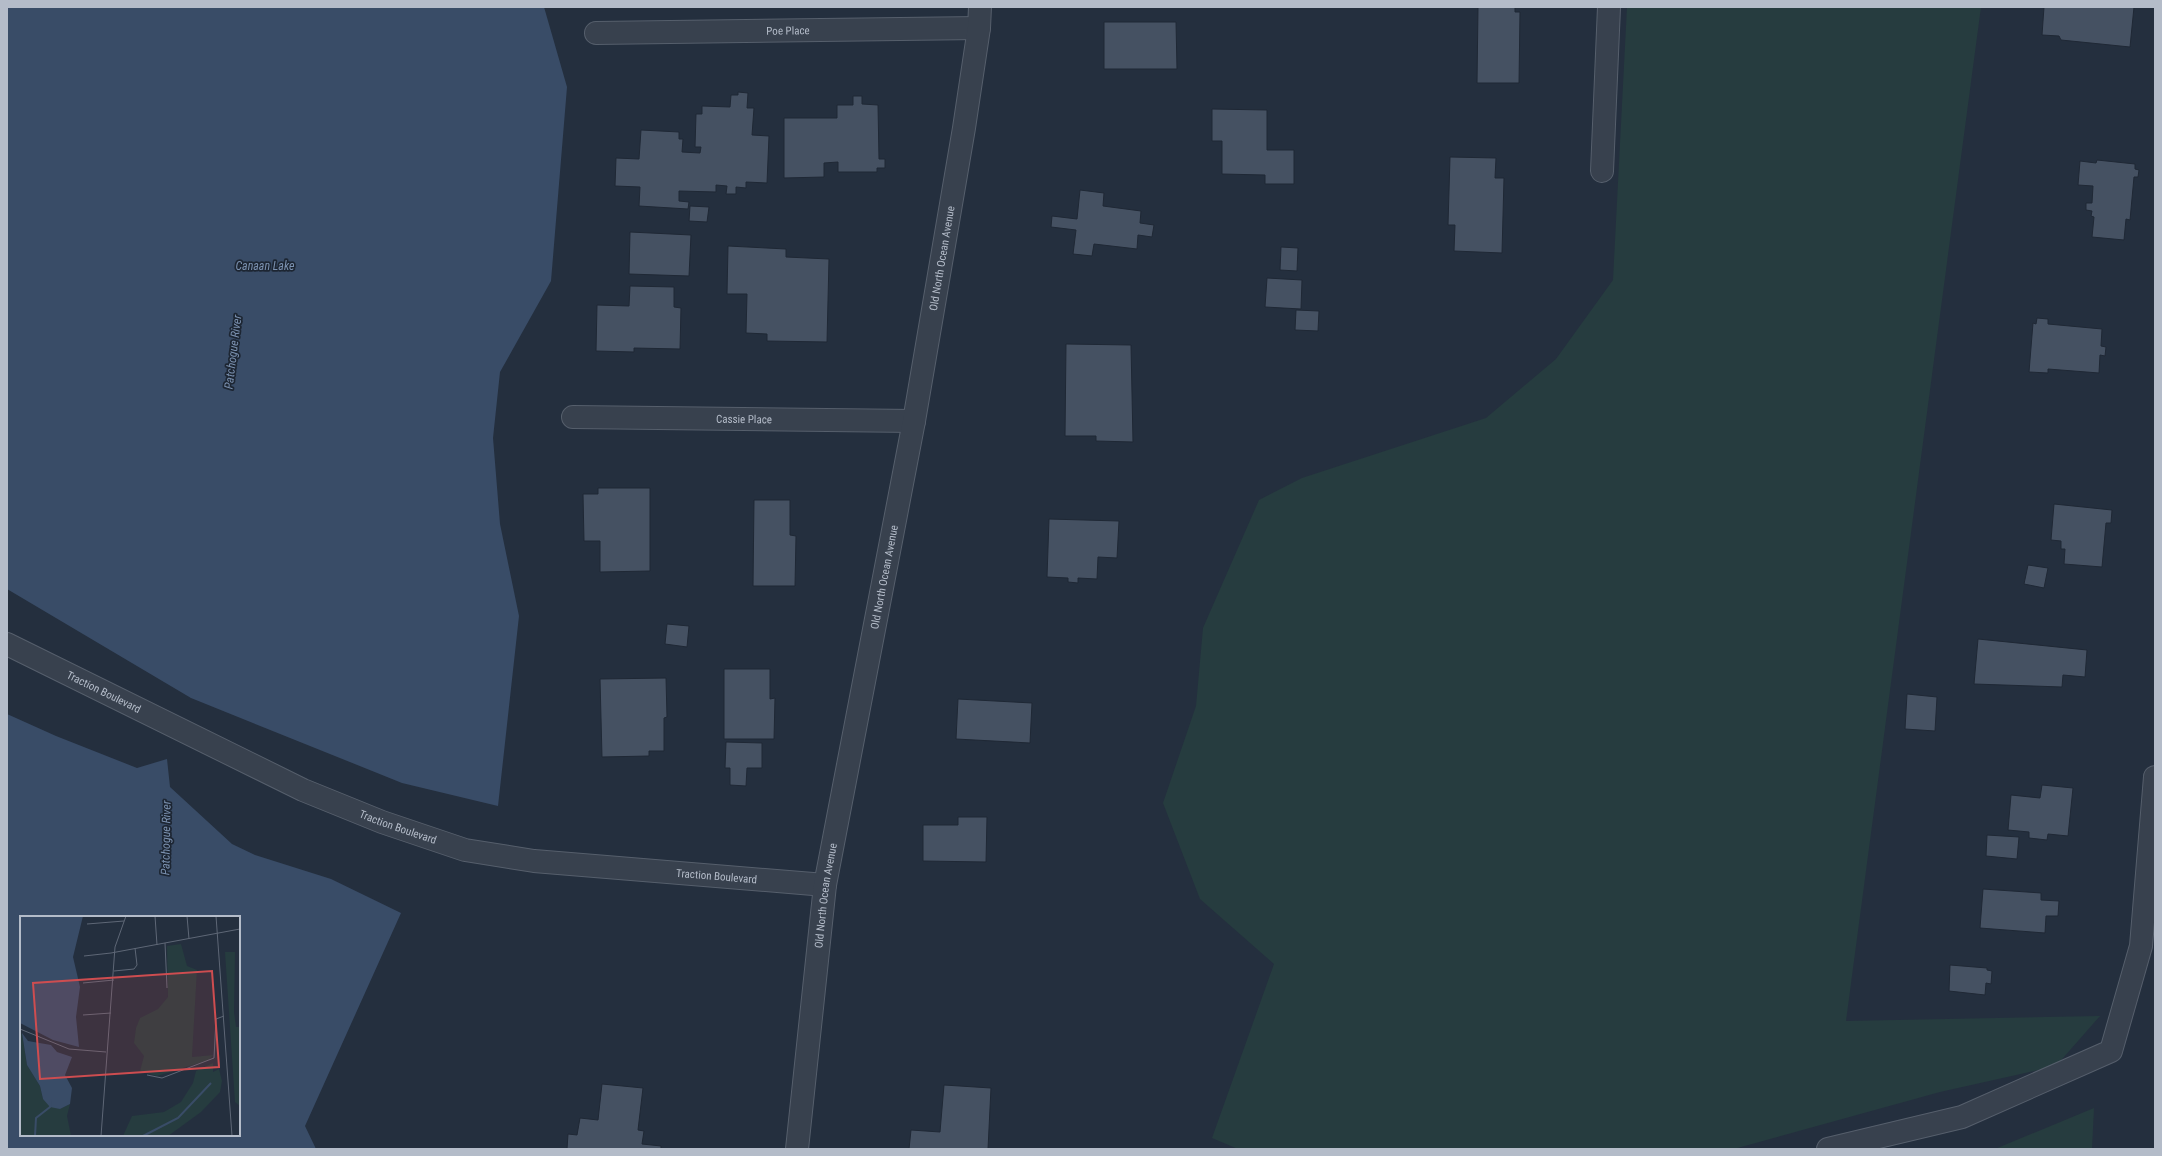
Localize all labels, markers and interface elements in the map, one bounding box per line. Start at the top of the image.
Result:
street label: Poe Place [766,24,810,38]
street label: Old North Ocean Avenue [927,205,958,312]
water label: Canaan Lake [235,259,295,273]
water label: Patchogue River [222,314,245,390]
street label: Cassie Place [716,413,772,426]
street label: Old North Ocean Avenue [868,524,901,630]
street label: Traction Boulevard [64,668,143,716]
water label: Patchogue River [158,800,174,875]
street label: Traction Boulevard [357,807,438,847]
street label: Old North Ocean Avenue [812,842,840,949]
street label: Traction Boulevard [676,867,758,886]
inset map [20,916,240,1136]

